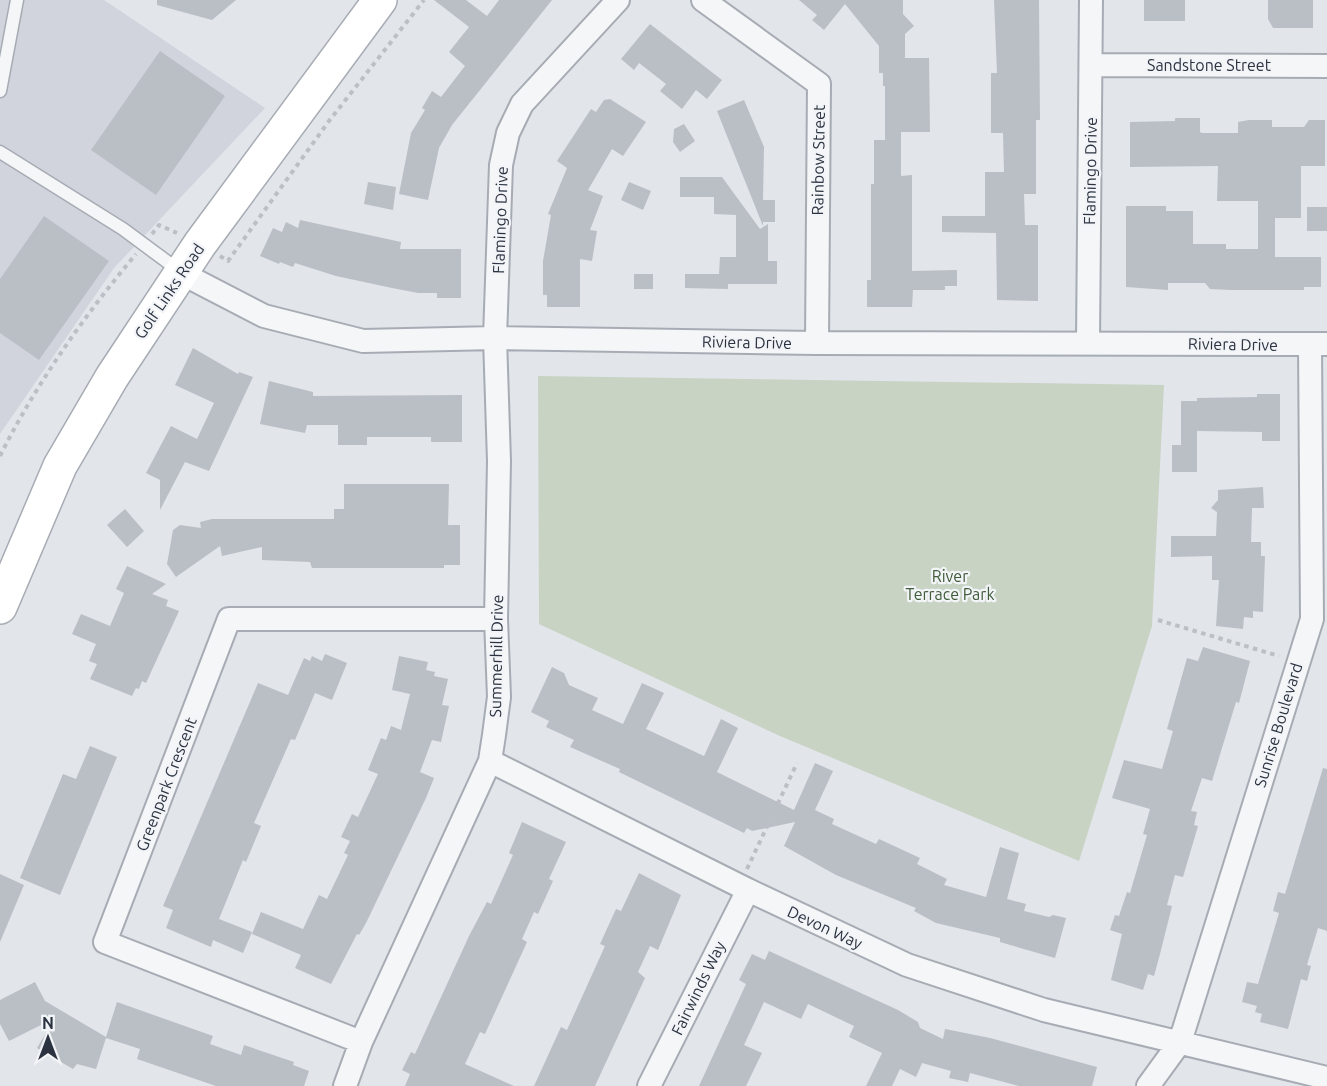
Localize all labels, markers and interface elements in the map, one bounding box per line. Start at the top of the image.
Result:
street label: Sandstone Street [1147,56,1272,74]
street label: Rainbow Street [808,104,828,215]
street label: Flamingo Drive [1080,117,1100,225]
street label: Flamingo Drive [489,166,511,274]
street label: Golf Links Road [131,240,207,342]
street label: Riviera Drive [702,332,792,352]
street label: Riviera Drive [1188,334,1278,354]
park label: River Terrace Park [906,567,994,603]
street label: Summerhill Drive [486,594,506,718]
street label: Sunrise Boulevard [1251,661,1305,789]
street label: Greenpark Crescent [132,714,200,854]
street label: Devon Way [785,902,866,952]
street label: Fairwinds Way [668,938,729,1038]
north arrow [18,1008,78,1068]
text: N [42,1014,54,1032]

